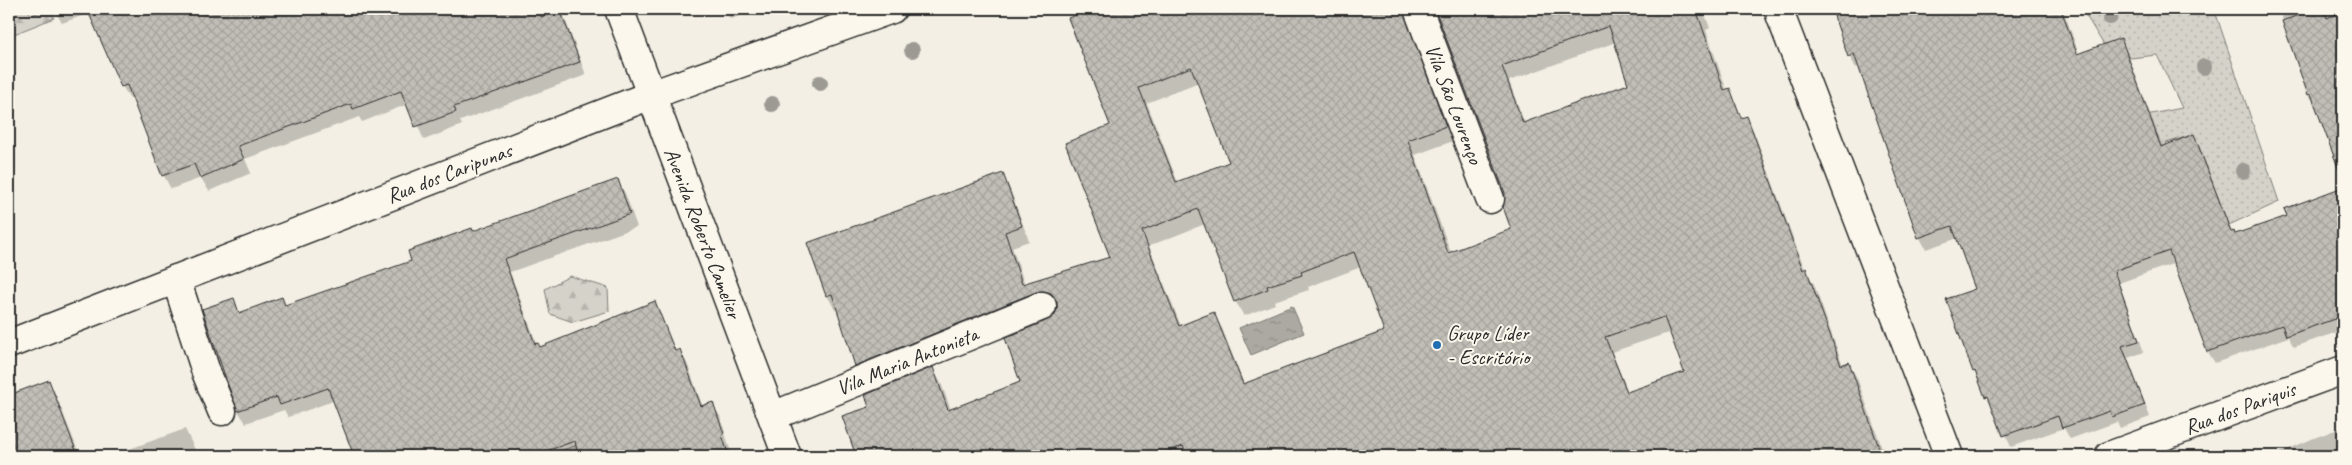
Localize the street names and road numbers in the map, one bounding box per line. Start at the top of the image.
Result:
street label: Vila São Lourenço [1419,41,1489,169]
street label: Rua dos Caripunas [383,137,517,209]
street label: Avenida Roberto Camelier [659,144,748,323]
street label: Vila Maria Antonieta [833,320,984,401]
street label: Rua dos Pariquis [2181,375,2301,440]

